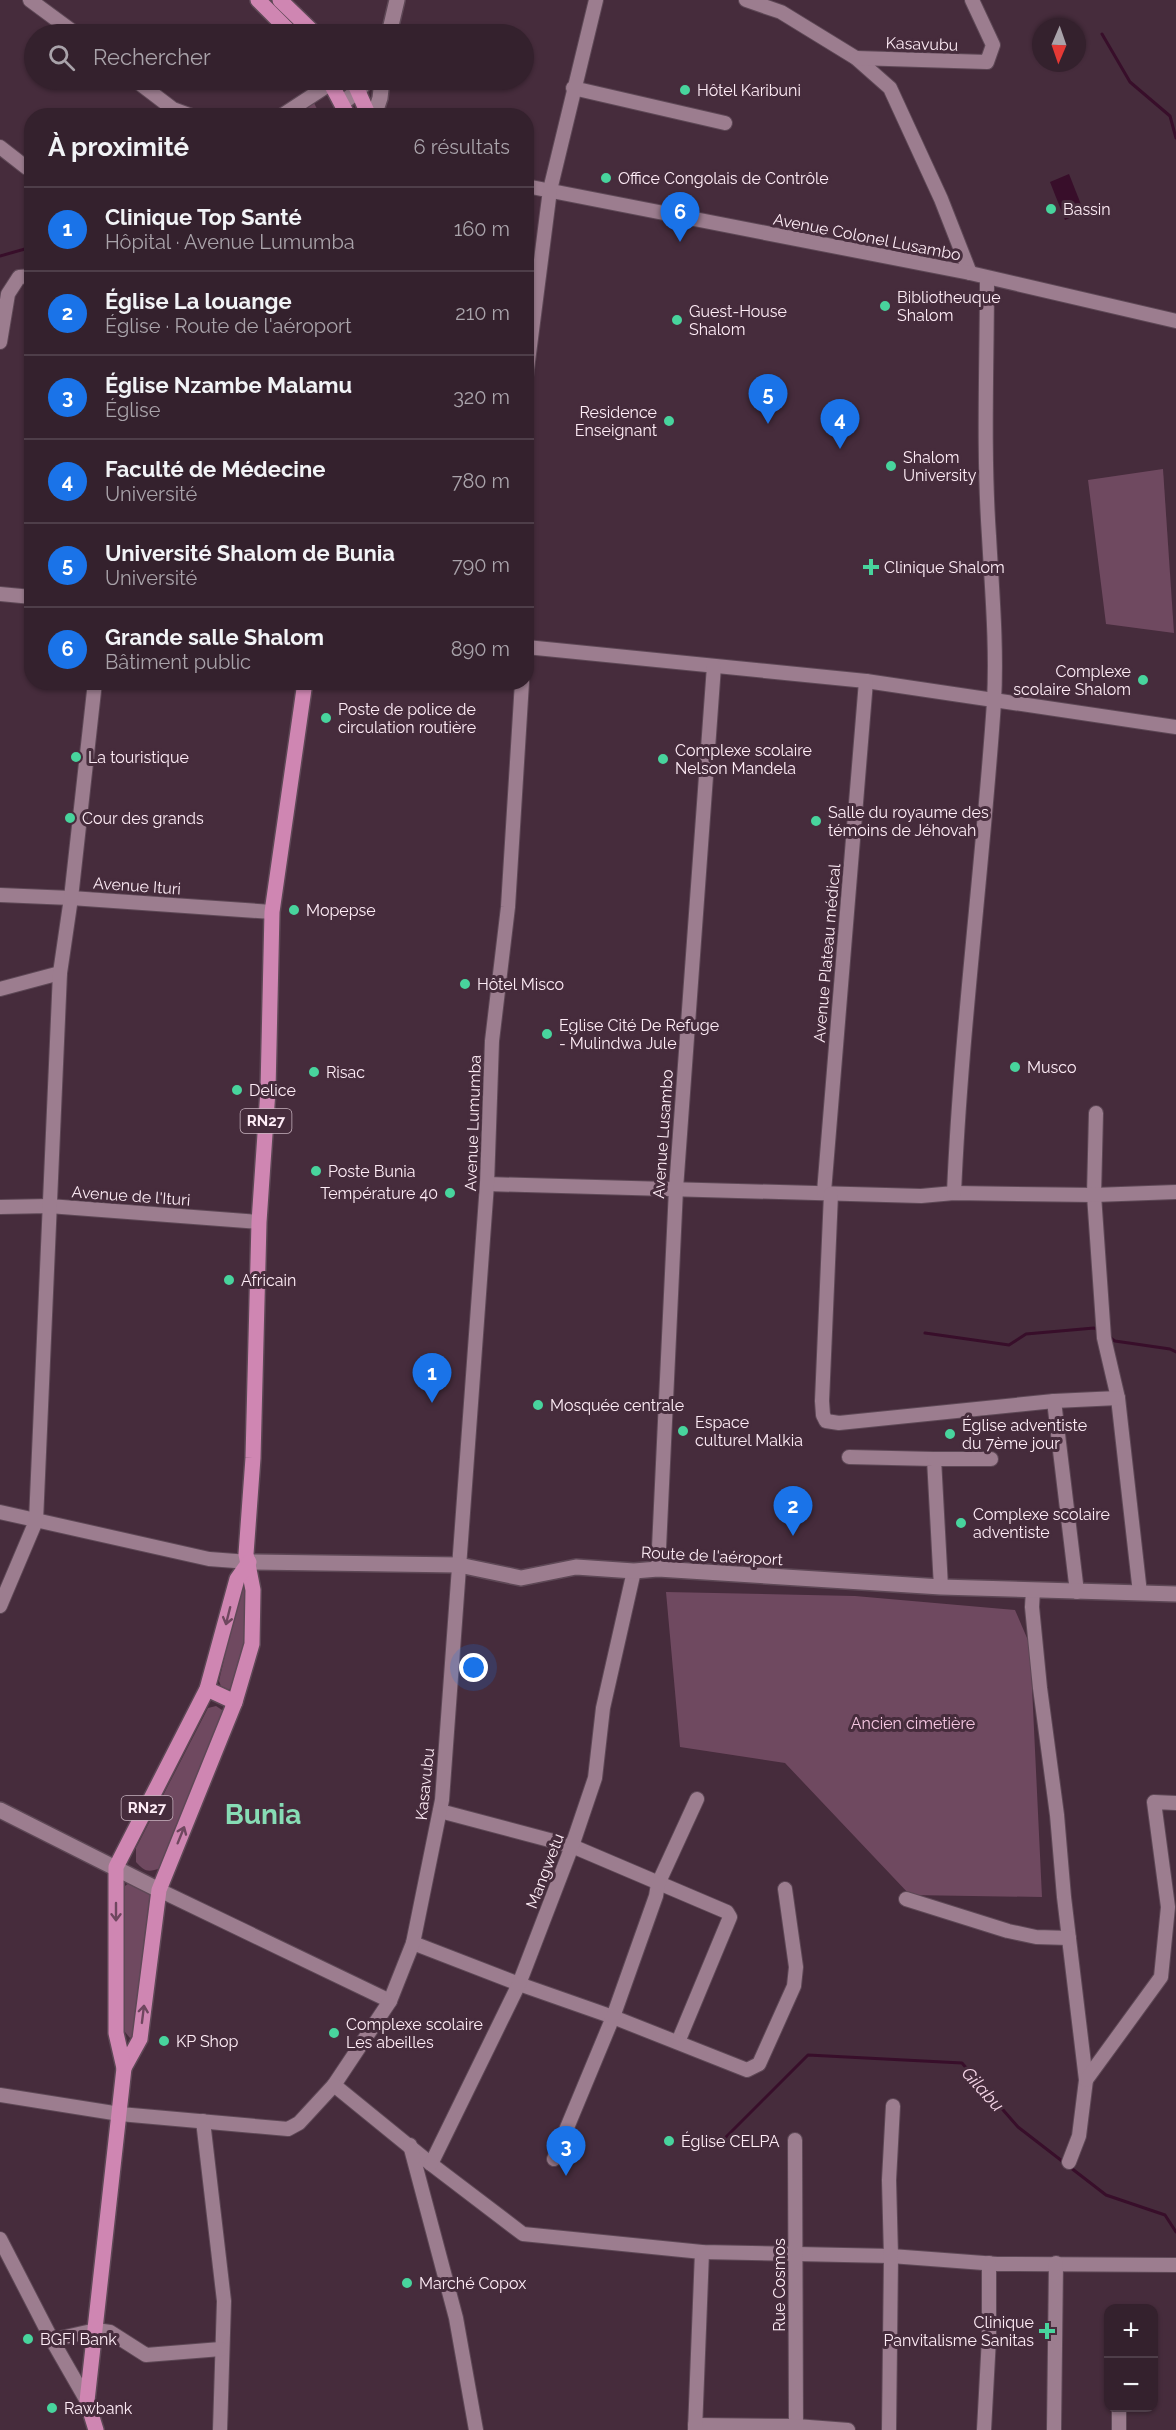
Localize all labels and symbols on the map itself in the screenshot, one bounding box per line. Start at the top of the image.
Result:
north arrow [1032,18,1086,72]
street label: Kasavubu [885,33,959,55]
place label: Hôtel Karibuni [697,81,801,100]
marker: Hôtel Karibuni [678,83,692,97]
place label: Office Congolais de Contrôle [618,169,829,188]
marker: Office Congolais de Contrôle [599,171,613,185]
pin: 6 [660,192,700,242]
place label: Bassin [1063,200,1111,219]
marker: Bassin [1044,202,1058,216]
street label: Avenue Colonel Lusambo [772,209,962,265]
place label: Bibliotheuque Shalom [897,288,1001,325]
marker: Bibliotheuque Shalom [878,299,892,313]
place label: Guest-House Shalom [689,302,787,339]
marker: Guest-House Shalom [670,313,684,327]
pin: 5 [748,374,788,424]
pin: 4 [820,400,860,449]
place label: Residence Enseignant [575,403,658,440]
marker: Residence Enseignant [662,414,676,428]
place label: Shalom University [903,448,977,485]
marker: Shalom University [884,459,898,473]
marker: Clinique Shalom [862,558,880,576]
place label: Clinique Shalom [884,558,1005,577]
place label: Complexe scolaire Shalom [1013,662,1131,699]
marker: Complexe scolaire Shalom [1136,673,1150,687]
place label: Poste de police de circulation routière [338,700,476,737]
marker: Poste de police de circulation routière [319,711,333,725]
place label: Complexe scolaire Nelson Mandela [675,741,812,778]
place label: La touristique [88,748,189,767]
marker: La touristique [69,750,83,764]
marker: Complexe scolaire Nelson Mandela [656,752,670,766]
place label: Salle du royaume des témoins de Jéhovah [828,803,989,840]
place label: Cour des grands [82,809,204,828]
marker: Cour des grands [63,811,77,825]
marker: Salle du royaume des témoins de Jéhovah [809,814,823,828]
street label: Avenue Plateau médical [810,862,844,1043]
street label: Avenue Ituri [92,873,182,899]
place label: Mopepse [306,901,376,920]
marker: Mopepse [287,903,301,917]
place label: Hôtel Misco [477,975,564,994]
marker: Hôtel Misco [458,977,472,991]
place label: Eglise Cité De Refuge - Mulindwa Jule [559,1016,719,1053]
marker: Eglise Cité De Refuge - Mulindwa Jule [540,1027,554,1041]
street label: Avenue Lumumba [461,1054,485,1192]
place label: Musco [1027,1058,1077,1077]
marker: Musco [1008,1060,1022,1074]
place label: Risac [326,1063,365,1082]
marker: Risac [307,1065,321,1079]
street label: Avenue Lusambo [649,1069,677,1199]
place label: Delice [249,1081,296,1100]
marker: Delice [230,1083,244,1097]
road number: RN27 [240,1109,292,1133]
place label: Poste Bunia [328,1162,415,1181]
marker: Poste Bunia [309,1164,323,1178]
street label: Avenue de l'Ituri [71,1182,191,1210]
place label: Température 40 [320,1184,438,1203]
marker: Température 40 [443,1186,457,1200]
place label: Africain [241,1271,296,1290]
marker: Africain [222,1273,236,1287]
pin: 1 [412,1354,452,1403]
place label: Mosquée centrale [550,1396,684,1415]
marker: Mosquée centrale [531,1398,545,1412]
place label: Espace culturel Malkia [695,1413,803,1450]
place label: Église adventiste du 7ème jour [962,1415,1087,1453]
marker: Espace culturel Malkia [676,1424,690,1438]
marker: Église adventiste du 7ème jour [943,1427,957,1441]
pin: 2 [774,1486,812,1536]
place label: Complexe scolaire adventiste [973,1505,1110,1542]
marker: Complexe scolaire adventiste [954,1516,968,1530]
street label: Route de l'aéroport [641,1543,784,1569]
one-way arrow [222,1606,234,1625]
your location [459,1653,488,1682]
park label: Ancien cimetière [851,1714,975,1733]
street label: Kasavubu [412,1747,438,1821]
road number: RN27 [122,1796,172,1820]
district label: Bunia [225,1798,301,1831]
one-way arrow [176,1827,187,1845]
street label: Mangwetu [522,1831,568,1911]
one-way arrow [110,1901,122,1921]
one-way arrow [138,2005,149,2024]
place label: Complexe scolaire Les abeilles [346,2015,483,2052]
marker: Complexe scolaire Les abeilles [327,2026,341,2040]
place label: KP Shop [176,2032,238,2051]
marker: KP Shop [157,2034,171,2048]
water label: Gilabu [958,2062,1008,2116]
pin: 3 [546,2126,586,2176]
place label: Église CELPA [681,2131,780,2151]
marker: Église CELPA [662,2134,676,2148]
street label: Rue Cosmos [770,2238,789,2332]
place label: Marché Copox [419,2274,526,2293]
marker: Marché Copox [400,2276,414,2290]
place label: Clinique Panvitalisme Sanitas [883,2313,1034,2350]
marker: Clinique Panvitalisme Sanitas [1038,2322,1056,2340]
place label: BGFI Bank [40,2330,117,2349]
marker: BGFI Bank [21,2332,35,2346]
place label: Rawbank [64,2399,133,2418]
marker: Rawbank [45,2401,59,2415]

